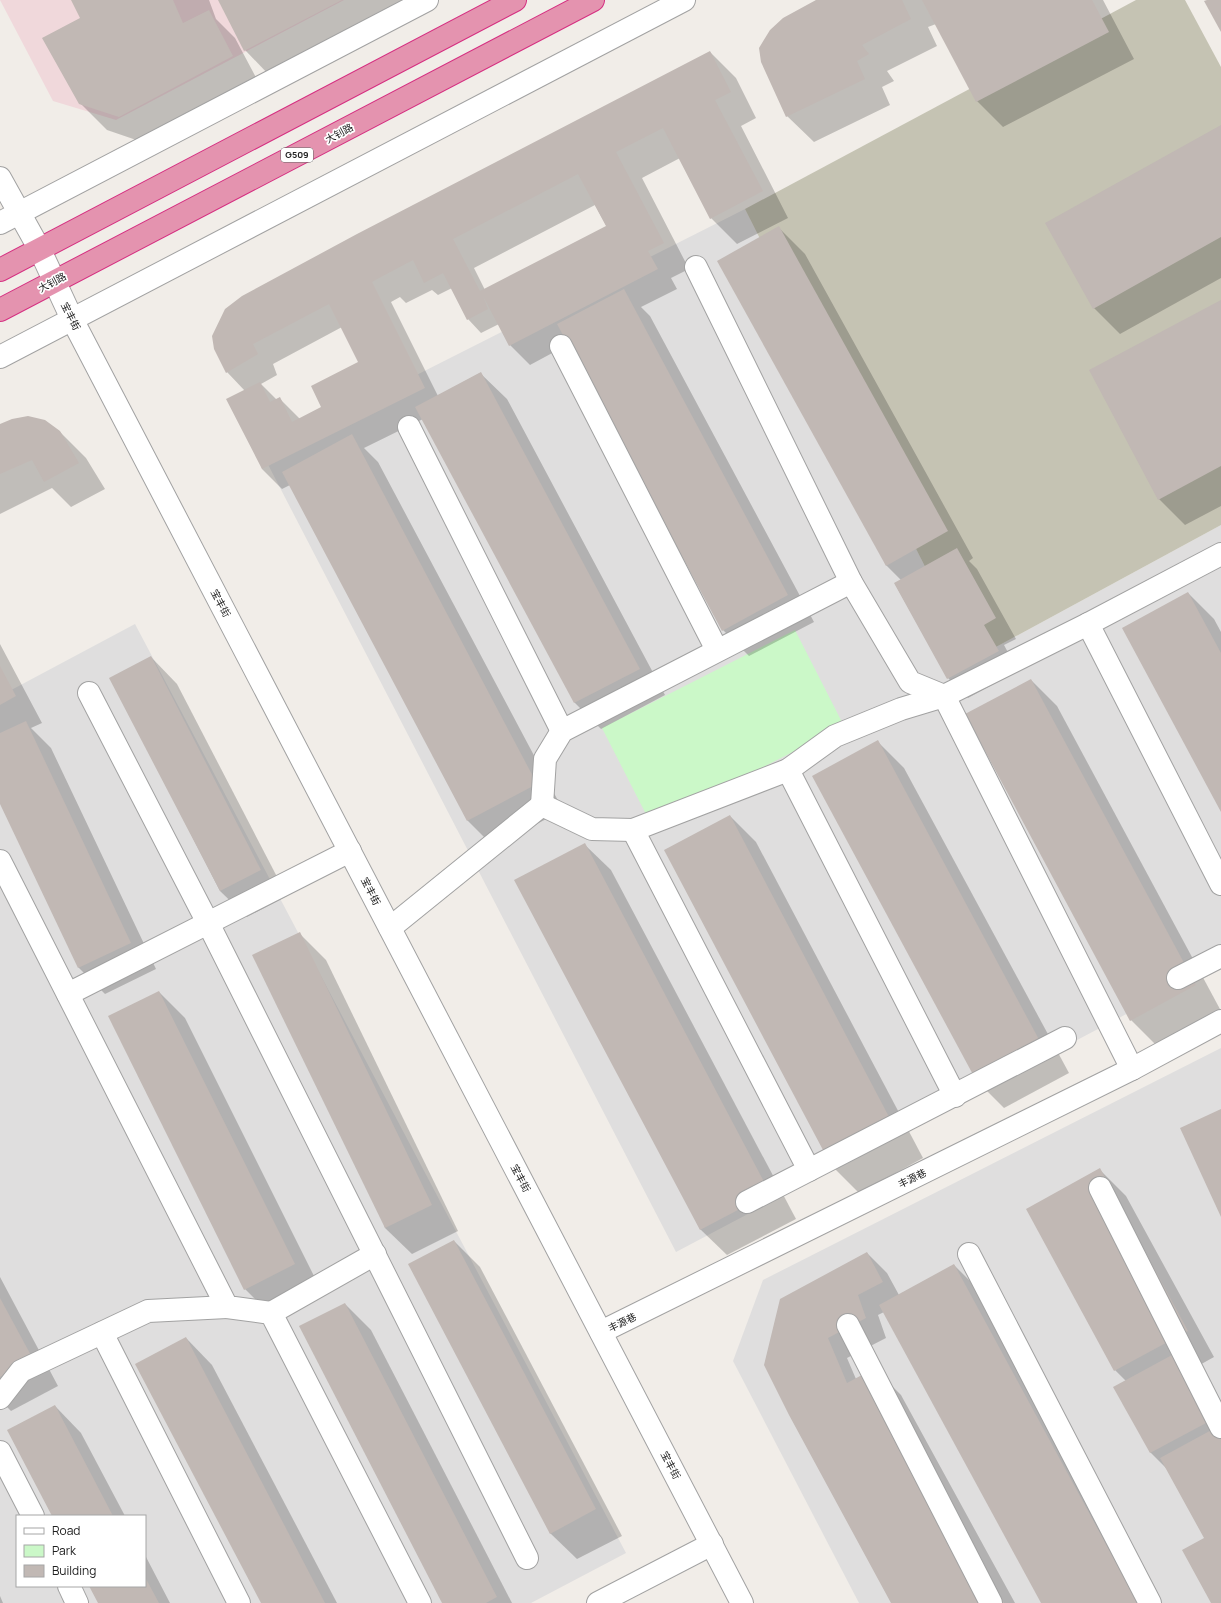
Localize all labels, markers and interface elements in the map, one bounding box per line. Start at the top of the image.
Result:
street label: 大钊路 [322,120,356,146]
road number: G509 [281,148,313,162]
street label: 大钊路 [35,269,69,295]
street label: 宝丰街 [58,299,84,333]
street label: 宝丰街 [208,586,234,620]
street label: 宝丰街 [358,874,384,908]
street label: 宝丰街 [508,1161,534,1195]
street label: 丰源巷 [895,1165,929,1191]
street label: 丰源巷 [605,1309,639,1335]
street label: 宝丰街 [658,1448,684,1482]
legend [16,1515,146,1587]
text: Road [52,1522,80,1539]
text: Park [52,1542,77,1559]
text: Building [52,1562,96,1579]

